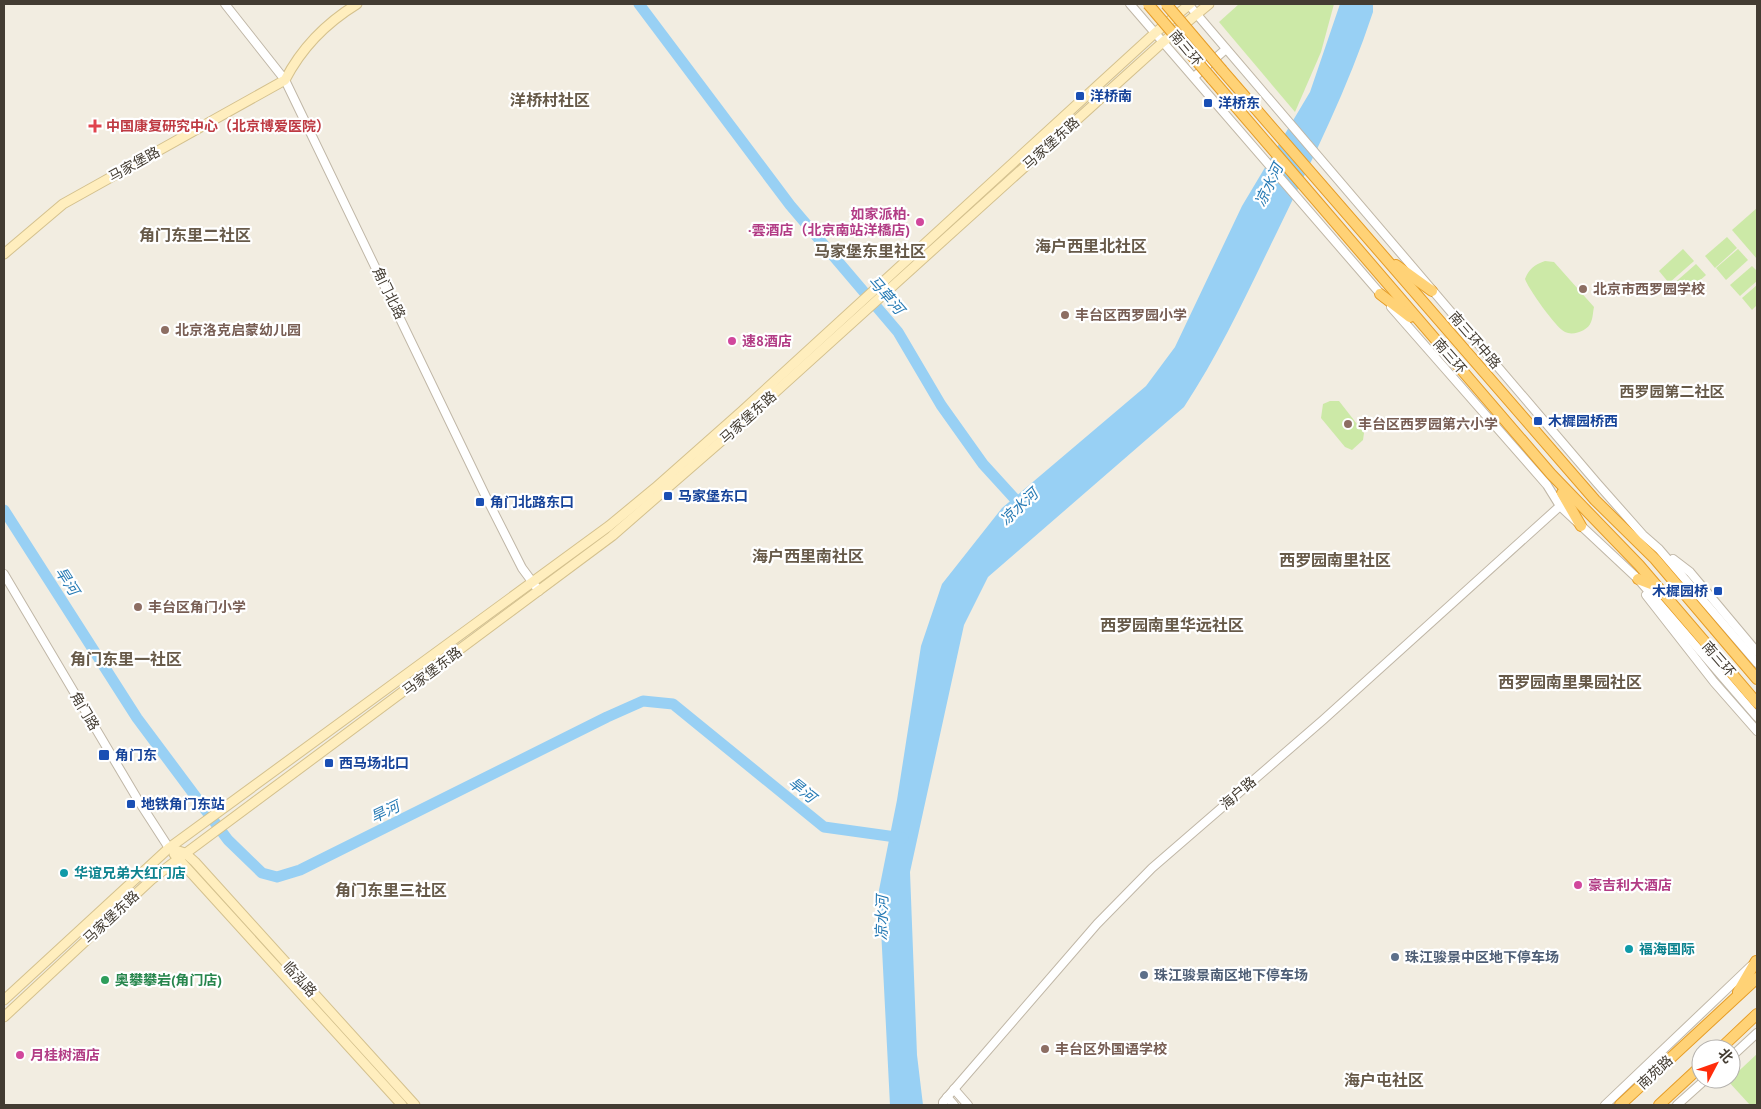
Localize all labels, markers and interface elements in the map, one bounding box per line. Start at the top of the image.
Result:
street label: 南三环 [1166,26,1206,70]
place label: 洋桥南 [1090,87,1132,105]
district label: 洋桥村社区 [510,90,590,110]
marker: 洋桥南 [1074,90,1086,102]
place label: 洋桥东 [1218,94,1260,112]
marker: 洋桥东 [1202,97,1214,109]
street label: 马家堡东路 [1019,113,1083,173]
place label: 中国康复研究中心（北京博爱医院） [106,117,330,135]
marker: 中国康复研究中心（北京博爱医院） [88,119,102,133]
street label: 马家堡路 [105,143,163,185]
water label: 凉水河 [1250,158,1288,209]
place label: 如家派柏· ·雲酒店（北京南站洋橋店) [748,205,910,239]
marker: 如家派柏· ·雲酒店（北京南站洋橋店) [914,216,926,228]
district label: 角门东里二社区 [139,225,251,245]
district label: 海户西里北社区 [1035,236,1147,256]
district label: 马家堡东里社区 [814,241,926,261]
street label: 角门北路 [369,264,409,322]
water label: 马草河 [864,271,910,320]
place label: 北京市西罗园学校 [1593,280,1705,298]
marker: 北京市西罗园学校 [1577,283,1589,295]
place label: 丰台区西罗园小学 [1075,306,1187,324]
street label: 南三环中路 [1446,308,1504,372]
marker: 丰台区西罗园小学 [1059,309,1071,321]
place label: 北京洛克启蒙幼儿园 [175,321,301,339]
marker: 北京洛克启蒙幼儿园 [159,324,171,336]
place label: 速8酒店 [742,332,792,350]
marker: 速8酒店 [726,335,738,347]
street label: 南三环 [1430,335,1470,377]
district label: 西罗园第二社区 [1619,382,1725,401]
street label: 马家堡东路 [716,387,780,447]
place label: 木樨园桥西 [1548,412,1618,430]
place label: 丰台区西罗园第六小学 [1358,415,1498,433]
marker: 木樨园桥西 [1532,415,1544,427]
marker: 丰台区西罗园第六小学 [1342,418,1354,430]
water label: 凉水河 [996,482,1044,529]
place label: 马家堡东口 [678,487,748,505]
marker: 马家堡东口 [662,490,674,502]
place label: 角门北路东口 [490,493,574,511]
marker: 角门北路东口 [474,496,486,508]
district label: 海户西里南社区 [752,546,864,566]
district label: 西罗园南里社区 [1279,550,1391,570]
water label: 旱河 [51,563,85,601]
place label: 木樨园桥 [1652,582,1708,600]
marker: 木樨园桥 [1712,585,1724,597]
place label: 丰台区角门小学 [148,598,246,616]
marker: 丰台区角门小学 [132,601,144,613]
district label: 西罗园南里华远社区 [1100,615,1244,635]
street label: 南三环 [1698,637,1740,681]
street label: 马家堡东路 [399,643,465,699]
district label: 角门东里一社区 [70,649,182,669]
district label: 西罗园南里果园社区 [1498,672,1642,692]
street label: 角门路 [66,688,104,734]
place label: 角门东 [115,746,157,764]
marker: 角门东 [97,748,111,762]
place label: 西马场北口 [339,754,409,772]
marker: 西马场北口 [323,757,335,769]
street label: 海户路 [1216,772,1260,814]
water label: 旱河 [785,773,822,808]
place label: 地铁角门东站 [141,795,225,813]
water label: 旱河 [367,795,405,827]
marker: 地铁角门东站 [125,798,137,810]
place label: 华谊兄弟大红门店 [74,864,186,882]
marker: 华谊兄弟大红门店 [58,867,70,879]
place label: 豪吉利大酒店 [1588,876,1672,894]
marker: 豪吉利大酒店 [1572,879,1584,891]
district label: 角门东里三社区 [335,880,447,900]
street label: 马家堡东路 [79,887,143,947]
water label: 凉水河 [872,892,891,941]
place label: 福海国际 [1639,940,1695,958]
marker: 福海国际 [1623,943,1635,955]
place label: 珠江骏景中区地下停车场 [1405,948,1559,966]
marker: 珠江骏景中区地下停车场 [1389,951,1401,963]
street label: 临泓路 [279,957,321,1001]
place label: 珠江骏景南区地下停车场 [1154,966,1308,984]
marker: 珠江骏景南区地下停车场 [1138,969,1150,981]
place label: 奥攀攀岩(角门店) [115,971,222,989]
marker: 奥攀攀岩(角门店) [99,974,111,986]
north arrow [1691,1039,1741,1089]
place label: 丰台区外国语学校 [1055,1040,1167,1058]
marker: 丰台区外国语学校 [1039,1043,1051,1055]
text: 北 [1714,1044,1737,1067]
place label: 月桂树酒店 [30,1046,100,1064]
marker: 月桂树酒店 [14,1049,26,1061]
street label: 南苑路 [1634,1051,1676,1093]
district label: 海户屯社区 [1344,1070,1424,1090]

